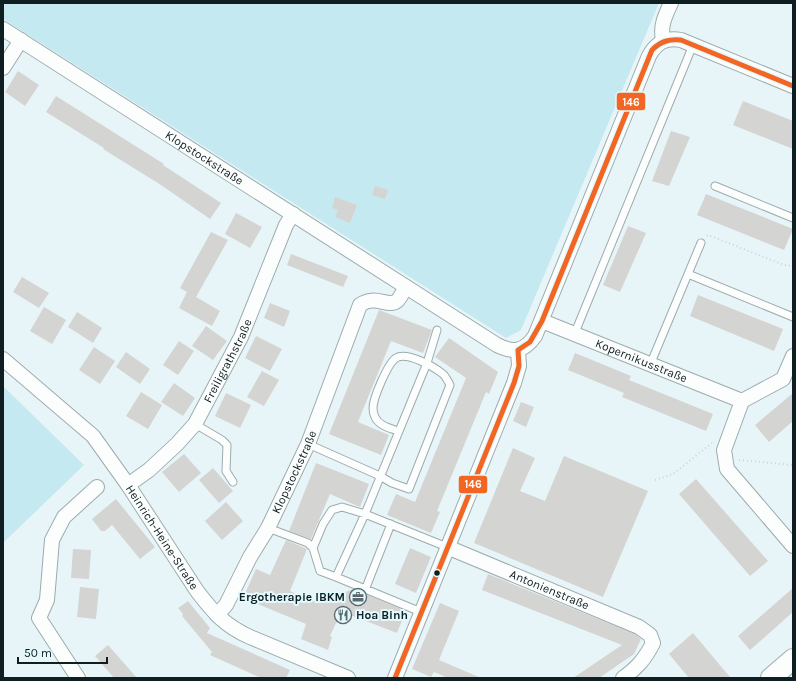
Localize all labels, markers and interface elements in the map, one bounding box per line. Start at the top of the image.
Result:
line badge: 146 [616,92,646,111]
text: 146 [622,96,640,109]
street label: Klopstockstraße [163,128,246,188]
street label: Freiligrathstraße [200,317,254,405]
street label: Kopernikusstraße [593,336,689,385]
street label: Klopstockstraße [269,429,319,516]
line badge: 146 [458,475,488,494]
text: 146 [464,478,482,491]
street label: Heinrich-Heine-Straße [123,482,201,592]
street label: Antonienstraße [508,567,591,612]
unlabelled marker [432,568,442,578]
office icon: Ergotherapie IBKM [348,587,368,607]
place label: Ergotherapie IBKM [239,590,345,604]
restaurant icon: Hoa Binh [333,605,353,625]
place label: Hoa Binh [356,608,408,622]
scale bar [18,639,107,665]
text: 50 m [24,646,52,660]

